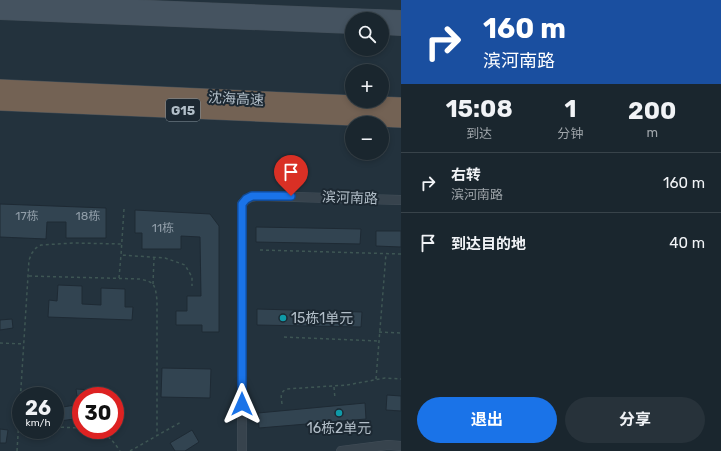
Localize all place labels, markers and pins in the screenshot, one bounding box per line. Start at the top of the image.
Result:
pin [274,155,308,196]
place label: 15栋1单元 [291,310,353,327]
marker: 15栋1单元 [278,313,288,323]
marker: 16栋2单元 [334,408,344,418]
place label: 16栋2单元 [307,420,371,437]

